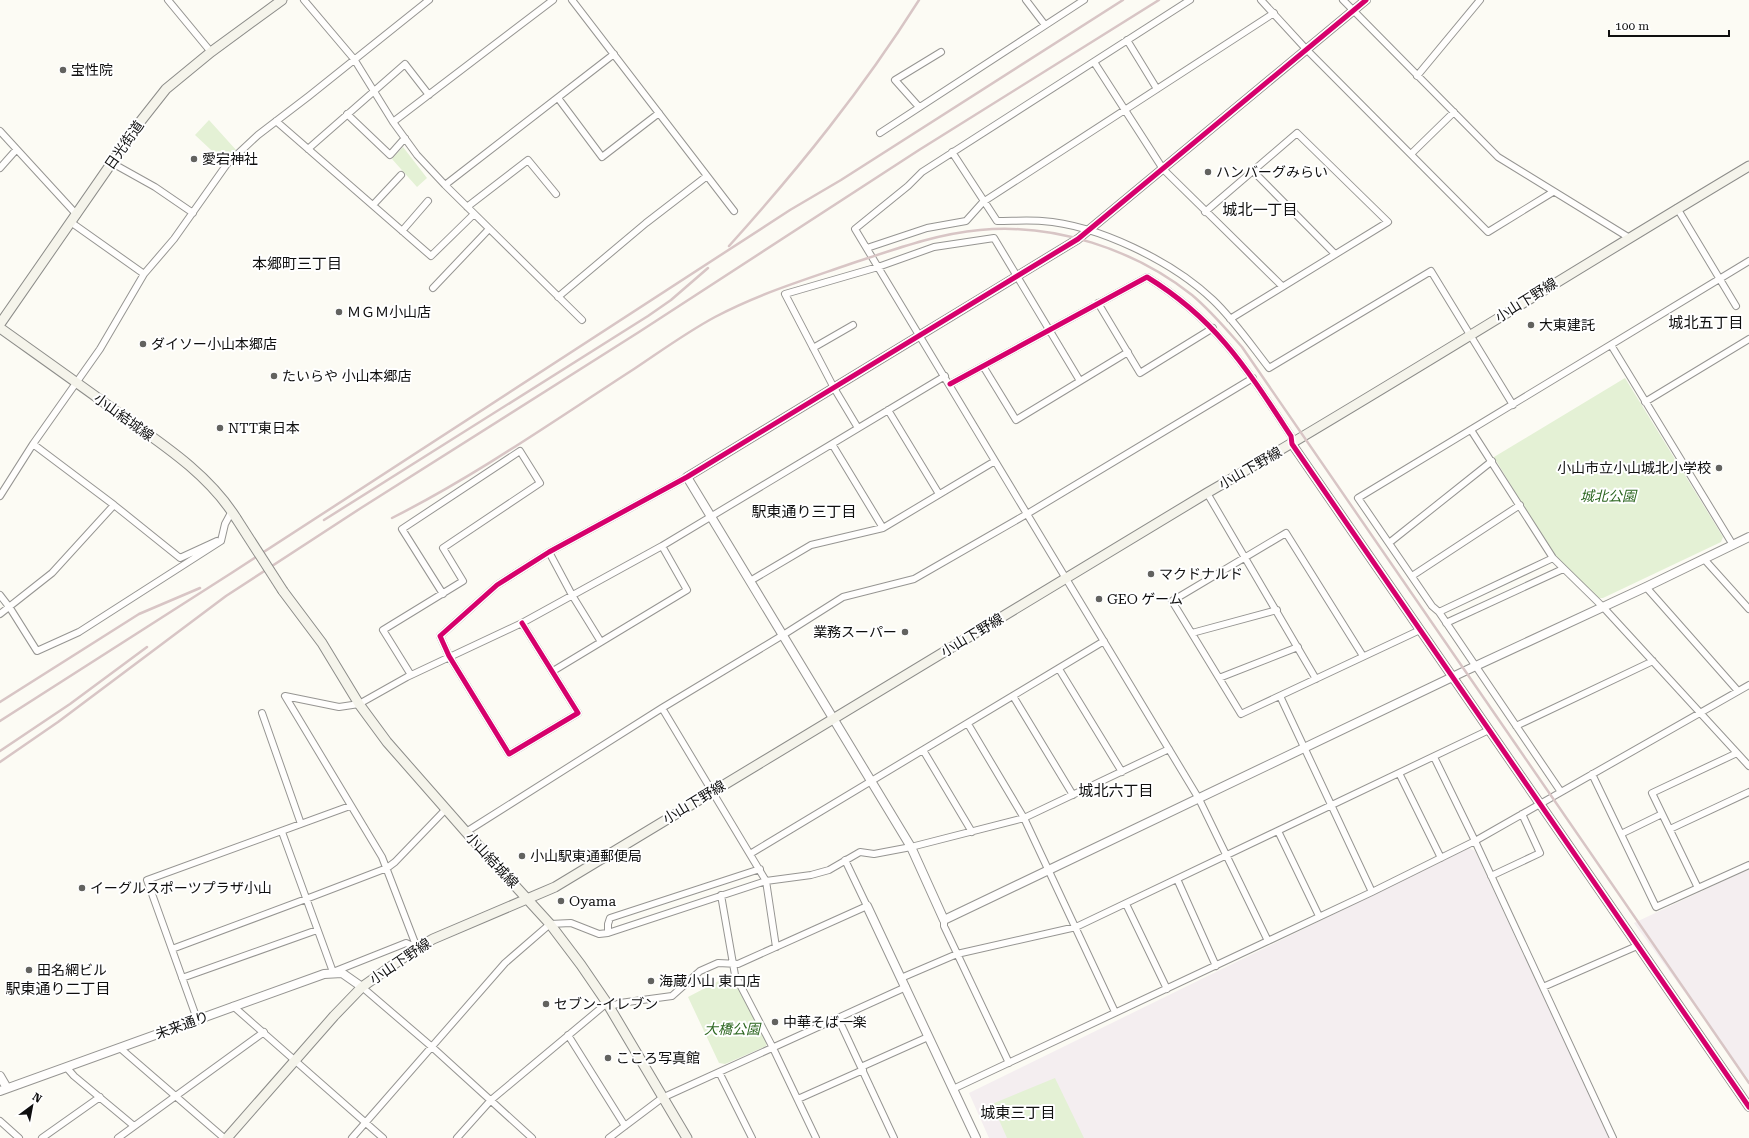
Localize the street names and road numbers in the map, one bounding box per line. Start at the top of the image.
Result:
street label: 日光街道 [101,117,147,173]
street label: 小山下野線 [1492,275,1560,325]
street label: 小山結城線 [91,390,157,444]
street label: 小山下野線 [1216,444,1284,492]
street label: 小山下野線 [938,610,1006,660]
street label: 小山下野線 [660,777,728,827]
street label: 小山結城線 [462,829,522,891]
street label: 小山下野線 [367,935,433,987]
street label: 未来通り [153,1008,211,1042]

